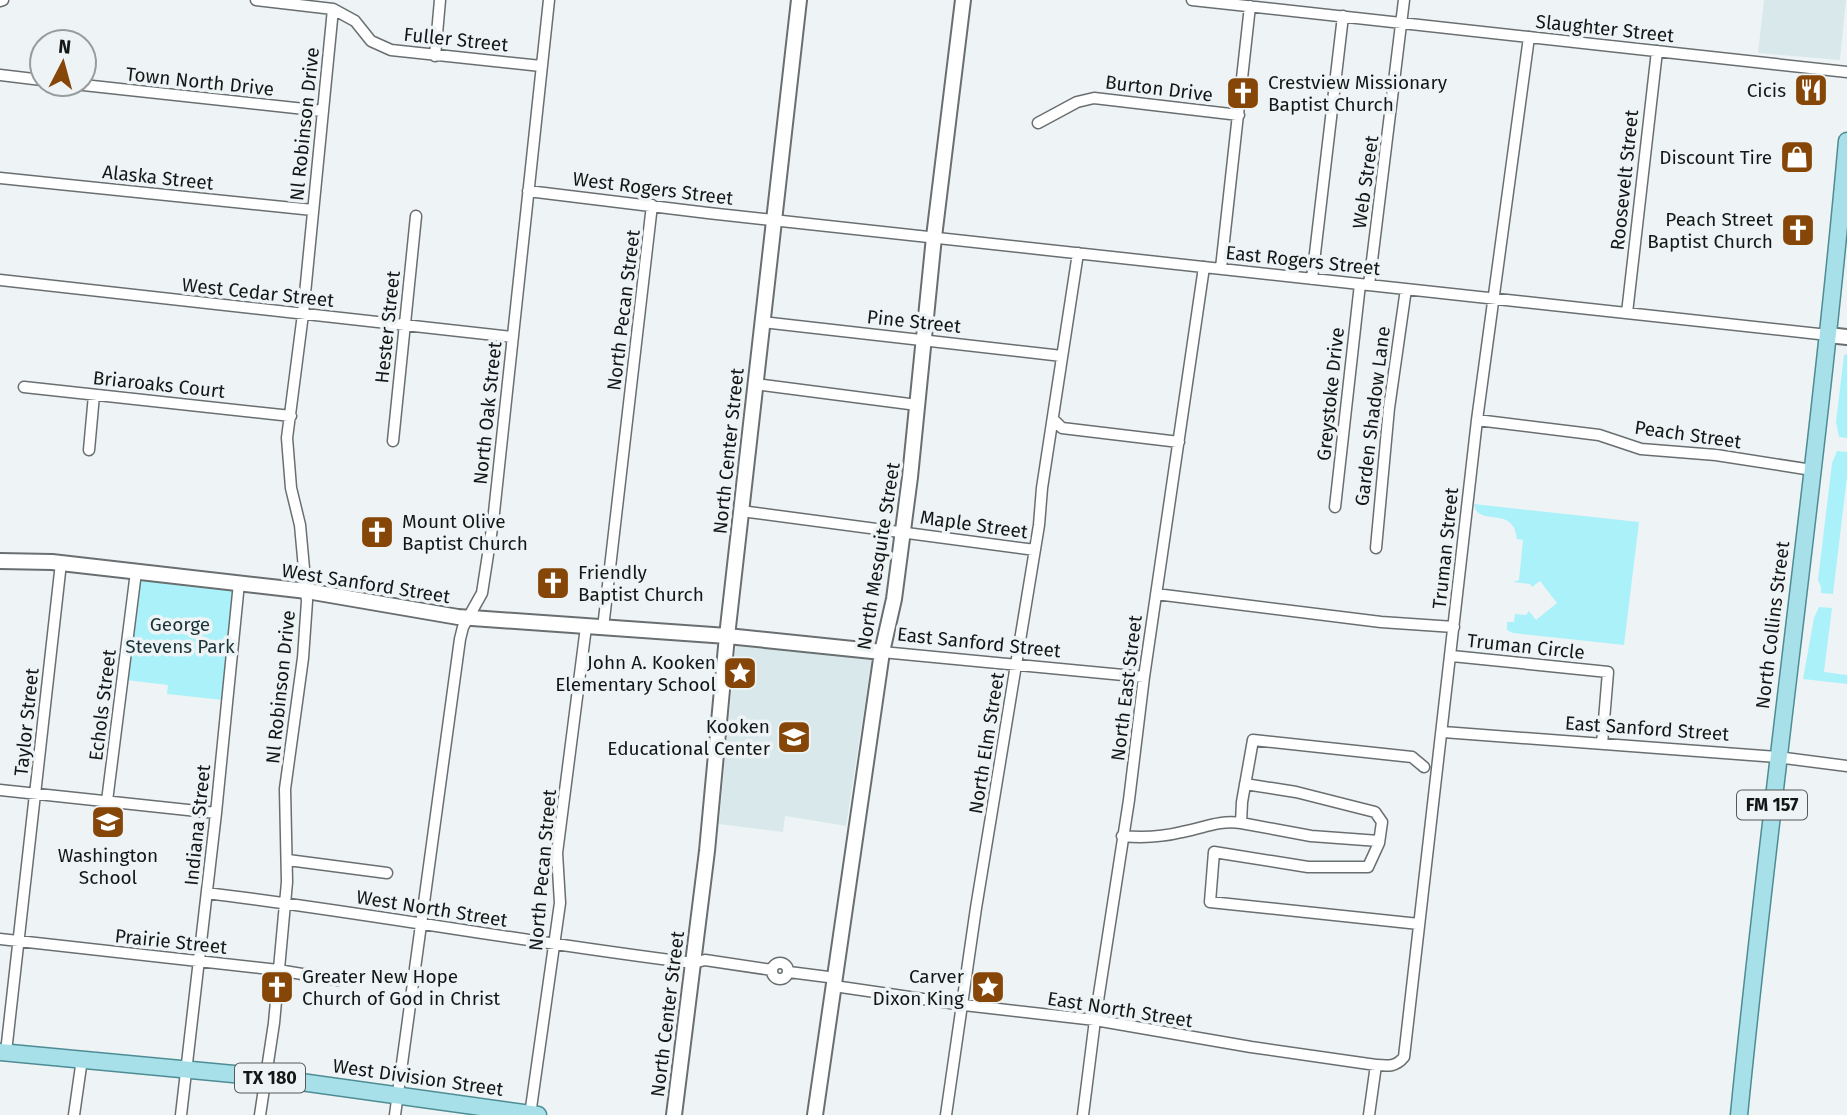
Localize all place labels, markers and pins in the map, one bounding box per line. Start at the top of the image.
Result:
place label: Crestview Missionary Baptist Church [1268,71,1448,116]
restaurant icon: Cicis [1792,71,1830,109]
church icon: Crestview Missionary Baptist Church [1224,74,1262,112]
place label: Cicis [1747,79,1786,102]
shop icon: Discount Tire [1778,138,1816,176]
place label: Discount Tire [1659,146,1772,169]
place label: Peach Street Baptist Church [1647,208,1773,253]
church icon: Peach Street Baptist Church [1779,211,1817,249]
place label: Mount Olive Baptist Church [402,510,528,555]
church icon: Mount Olive Baptist Church [358,513,396,551]
place label: Friendly Baptist Church [578,561,704,606]
church icon: Friendly Baptist Church [534,564,572,602]
place label: John A. Kooken Elementary School [555,651,716,696]
place icon: John A. Kooken Elementary School [721,654,759,692]
place label: Kooken Educational Center [607,715,771,760]
school or university icon: Kooken Educational Center [775,718,813,756]
school or university icon: Washington School [89,803,127,841]
place label: Washington School [58,844,158,889]
place label: Greater New Hope Church of God in Christ [302,965,500,1010]
place label: Carver Dixon King [873,965,965,1010]
church icon: Greater New Hope Church of God in Christ [258,968,296,1006]
place icon: Carver Dixon King [969,968,1007,1006]

